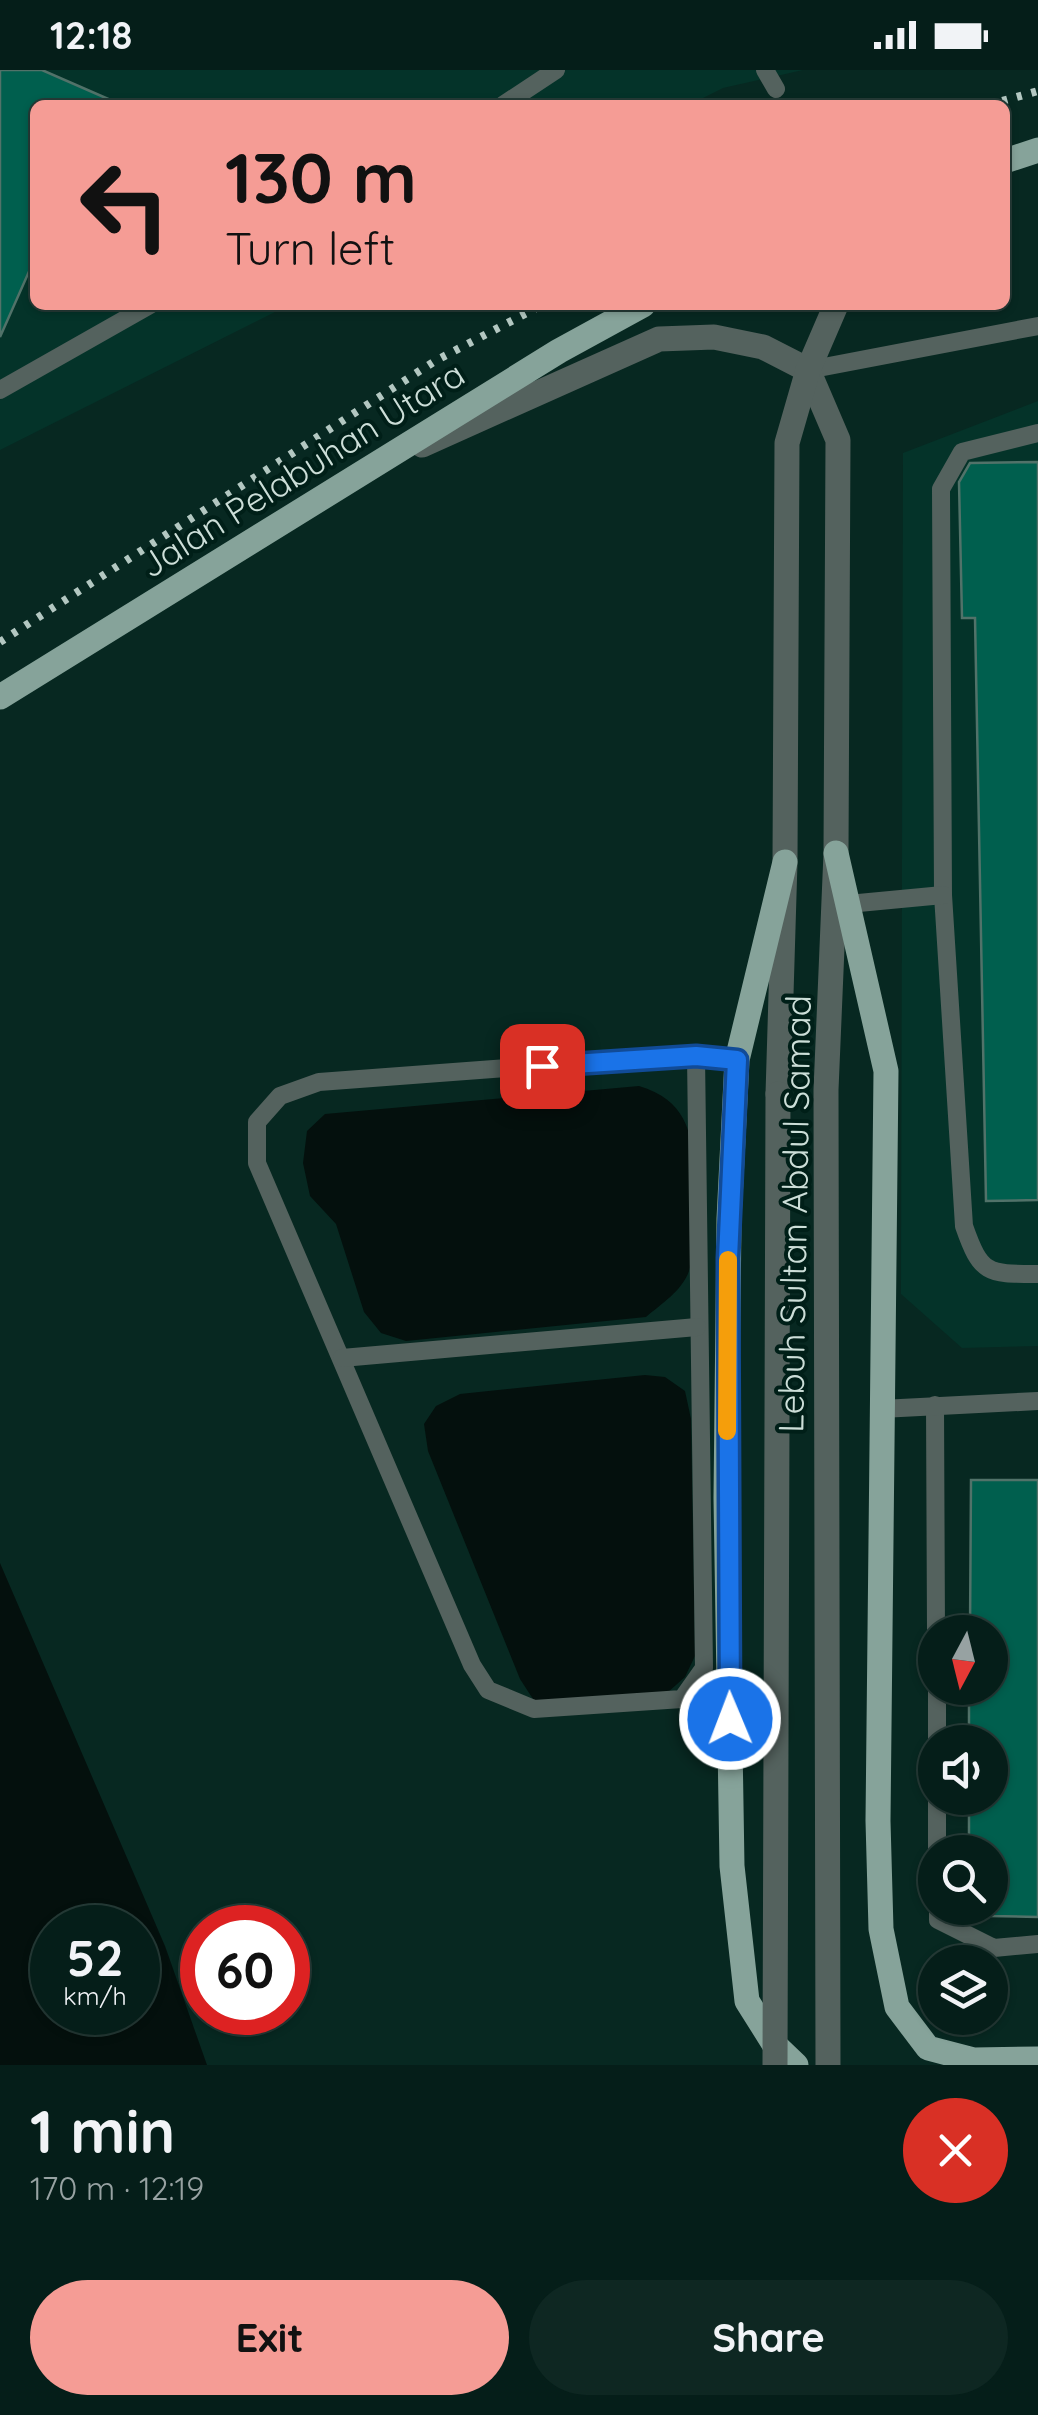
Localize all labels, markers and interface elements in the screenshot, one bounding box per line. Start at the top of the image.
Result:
text: 12:18 [50,11,132,59]
text: 130 m [225,133,417,221]
icon: left [60,140,190,270]
text: Turn left [225,220,395,276]
street label: Jalan Pelabuhan Utara [132,351,472,587]
street label: Lebuh Sultan Abdul Samad [768,995,820,1433]
pin [500,1024,585,1109]
icon: arrive [515,1039,570,1094]
north arrow [918,1615,1008,1705]
map controls [918,1615,1008,2035]
position arrow [678,1667,782,1771]
button: sound [918,1725,1008,1815]
button: search [918,1835,1008,1925]
speed limit sign: 60 [180,1905,310,2035]
text: 52 [66,1926,124,1989]
button: layers [918,1945,1008,2035]
text: km/h [63,1980,127,2011]
text: 1 min [30,2093,175,2168]
button: close [903,2098,1008,2203]
text: 170 m · 12:19 [30,2168,204,2208]
button: Exit [30,2280,509,2395]
button: Share [529,2280,1008,2395]

